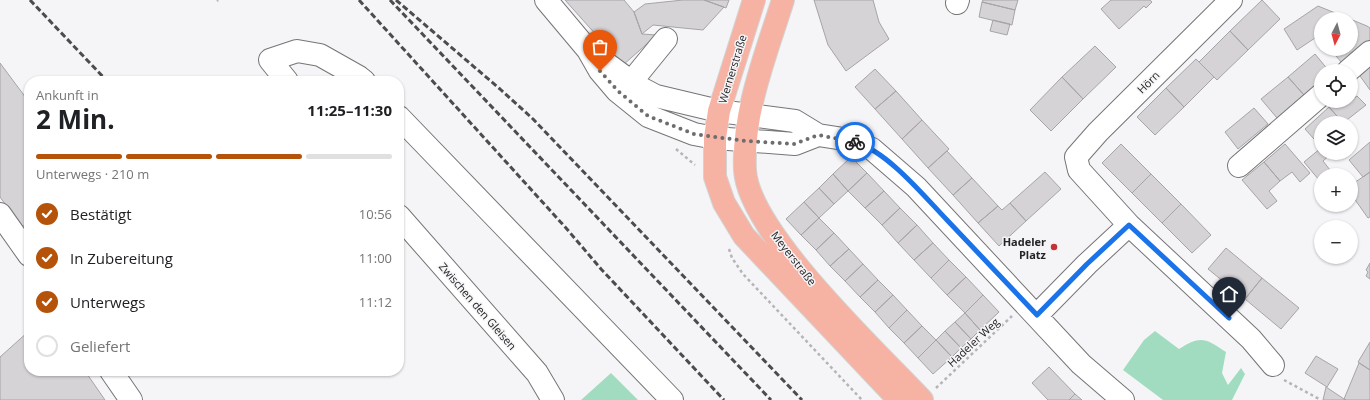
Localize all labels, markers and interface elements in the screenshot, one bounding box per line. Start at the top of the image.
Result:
north arrow [1314,12,1358,56]
map controls [1314,12,1358,264]
pin [583,30,617,71]
street label: Wernerstraße [714,33,750,105]
icon: bag [589,36,611,58]
button: locate [1314,64,1358,108]
street label: Hörn [1134,68,1162,96]
text: Ankunft in [36,86,99,104]
text: 11:25–11:30 [307,100,392,120]
text: 2 Min. [36,101,115,137]
button: layers [1314,116,1358,160]
courier [835,122,875,162]
icon: bike [844,131,866,153]
text: Unterwegs · 210 m [36,165,149,183]
button: + [1314,168,1358,212]
icon: check [36,203,58,225]
text: Bestätigt [70,204,132,224]
text: 10:56 [359,205,392,223]
button: − [1314,220,1358,264]
street label: Meyerstraße [768,228,820,288]
place label: Hadeler Platz [1003,234,1047,262]
marker: Hadeler Platz [1049,242,1059,252]
icon: check [36,247,58,269]
text: In Zubereitung [70,248,173,268]
text: 11:00 [359,249,392,267]
street label: Zwischen den Gleisen [436,259,520,353]
pin [1212,277,1246,318]
icon: home [1218,283,1240,305]
icon: check [36,291,58,313]
text: Unterwegs [70,292,145,312]
text: 11:12 [359,293,392,311]
street label: Hadeler Weg [944,314,1002,370]
text: Geliefert [70,336,130,356]

